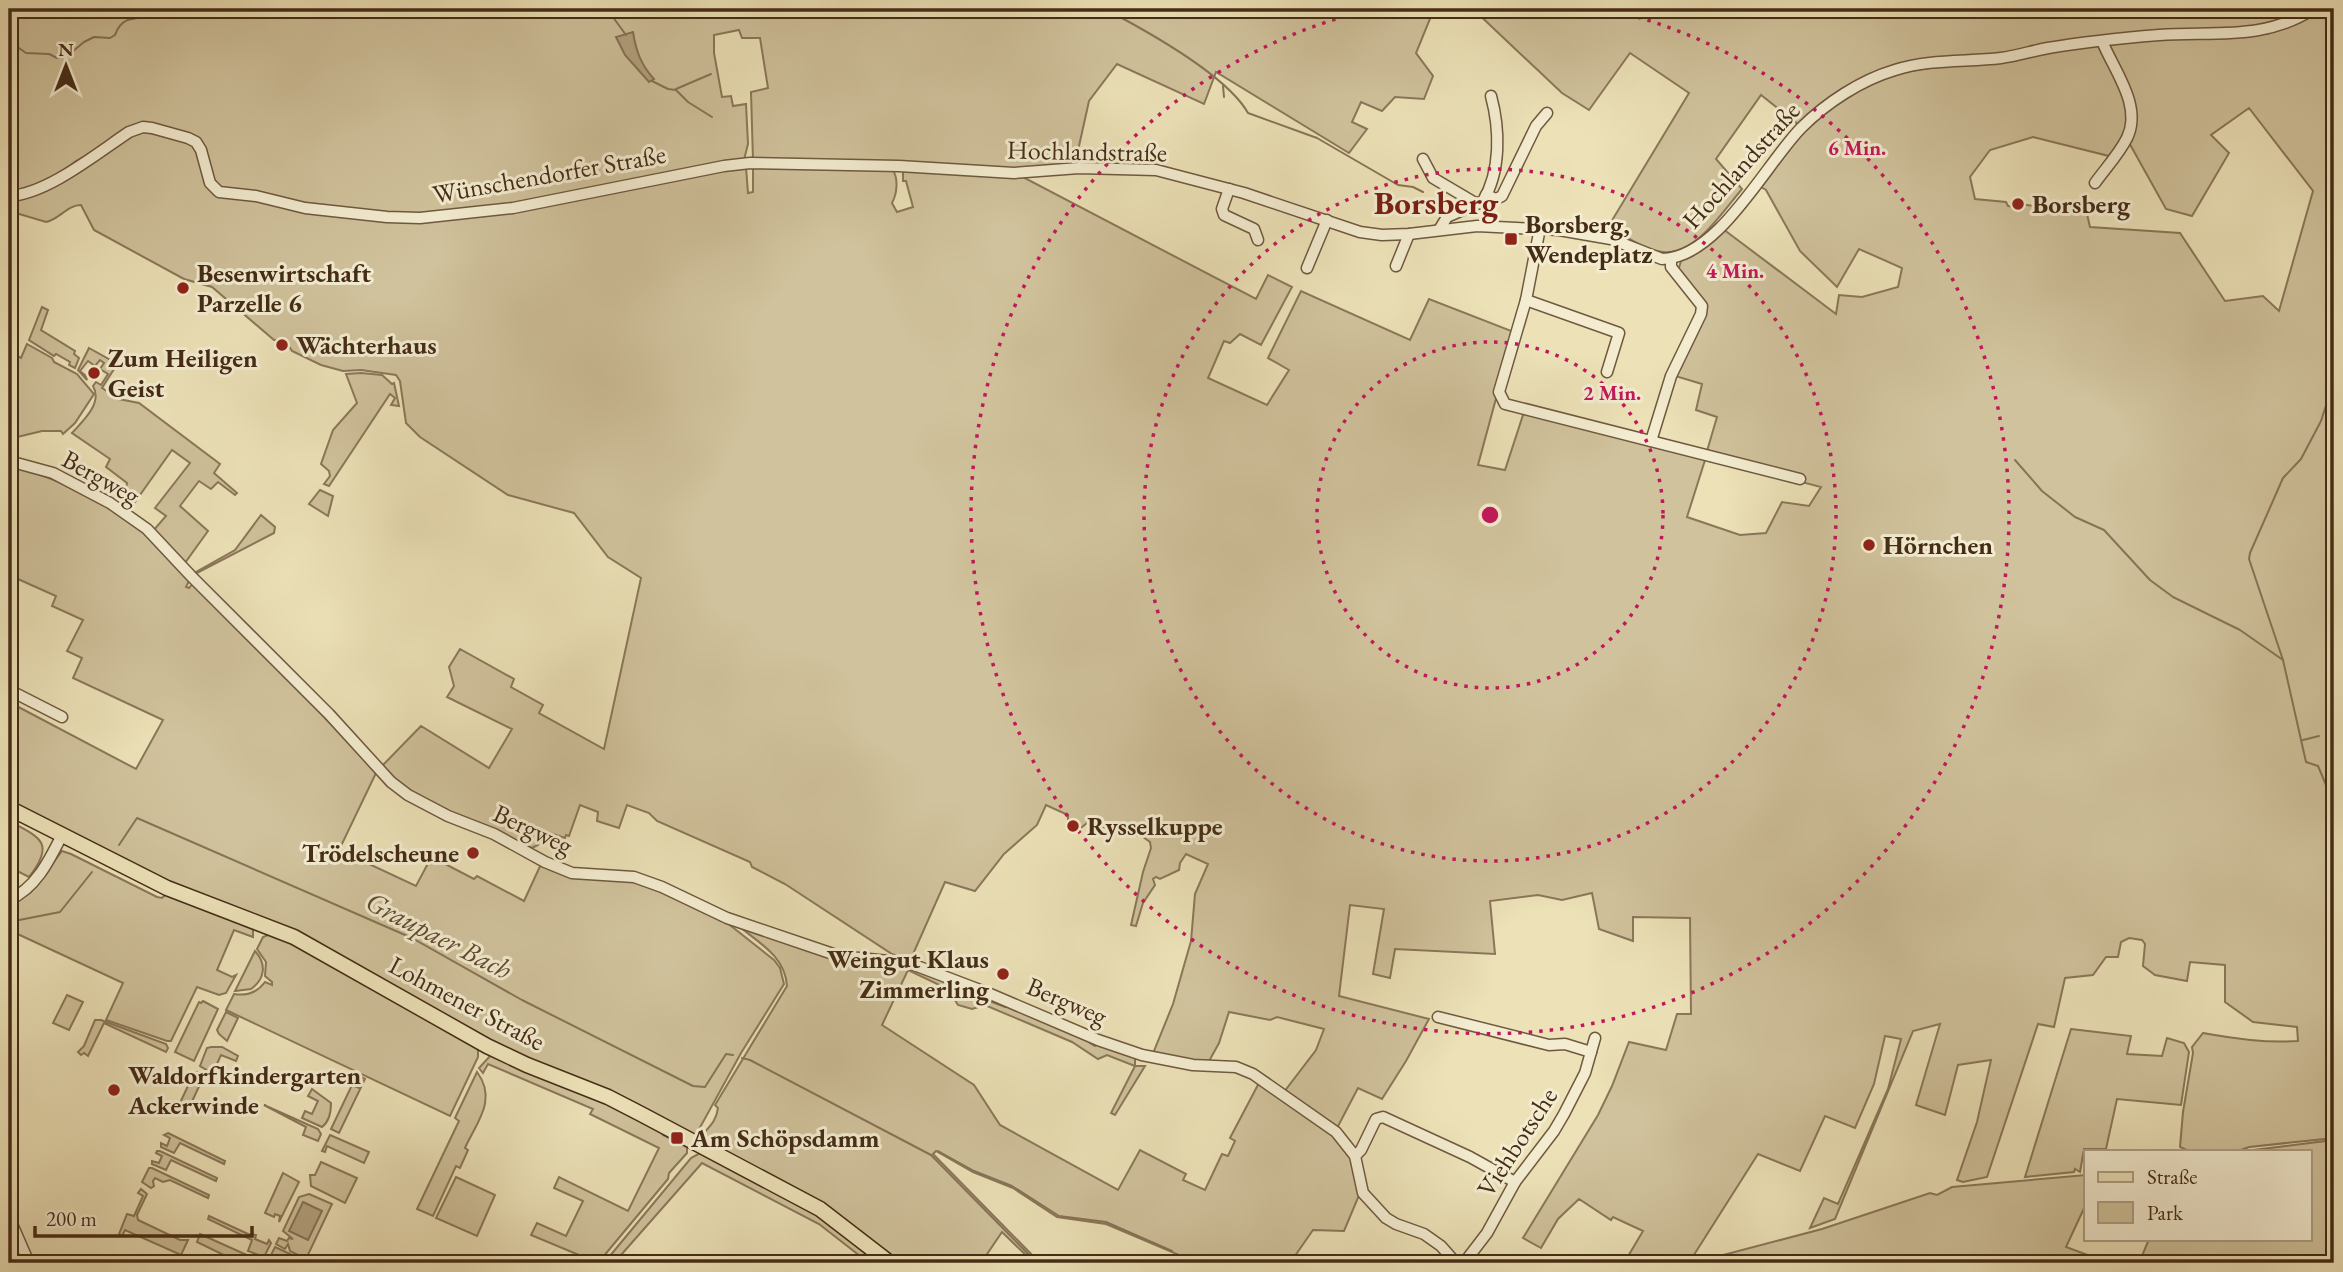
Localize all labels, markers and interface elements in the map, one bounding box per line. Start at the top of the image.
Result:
north arrow [32,32,102,102]
text: N [58,37,74,62]
street label: Hochlandstraße [1675,94,1807,236]
street label: Hochlandstraße [1007,133,1167,169]
text: 6 Min. [1828,134,1886,161]
street label: Wünschendorfer Straße [430,137,668,211]
district label: Borsberg [1374,181,1499,224]
place label: Borsberg [2032,187,2131,221]
marker: Borsberg [2010,196,2026,212]
place label: Borsberg, Wendeplatz [1525,207,1653,271]
marker: Borsberg, Wendeplatz [1503,231,1519,247]
place label: Besenwirtschaft Parzelle 6 [197,256,371,320]
text: 4 Min. [1706,257,1764,284]
marker: Besenwirtschaft Parzelle 6 [175,280,191,296]
place label: Wächterhaus [296,328,437,362]
marker: Wächterhaus [274,337,290,353]
place label: Zum Heiligen Geist [108,341,258,405]
marker: Zum Heiligen Geist [86,365,102,381]
text: 2 Min. [1583,379,1641,406]
street label: Bergweg [56,442,147,513]
centre of rings [1478,503,1502,527]
place label: Hörnchen [1883,528,1993,562]
marker: Hörnchen [1861,537,1877,553]
street label: Bergweg [488,796,579,862]
place label: Rysselkuppe [1087,809,1223,843]
marker: Rysselkuppe [1065,818,1081,834]
place label: Trödelscheune [302,836,459,870]
marker: Trödelscheune [465,845,481,861]
water label: Graupaer Bach [360,883,518,987]
place label: Weingut Klaus Zimmerling [827,942,990,1006]
street label: Lohmener Straße [383,948,551,1058]
marker: Weingut Klaus Zimmerling [995,966,1011,982]
street label: Bergweg [1022,969,1113,1033]
place label: Waldorfkindergarten Ackerwinde [127,1058,362,1122]
street label: Viehbotsche [1469,1081,1565,1203]
marker: Waldorfkindergarten Ackerwinde [106,1082,122,1098]
place label: Am Schöpsdamm [690,1121,880,1155]
marker: Am Schöpsdamm [669,1130,685,1146]
legend [2084,1150,2312,1240]
text: Straße [2147,1163,2198,1190]
scale bar [35,1195,252,1239]
text: Park [2147,1199,2184,1226]
text: 200 m [46,1205,97,1232]

